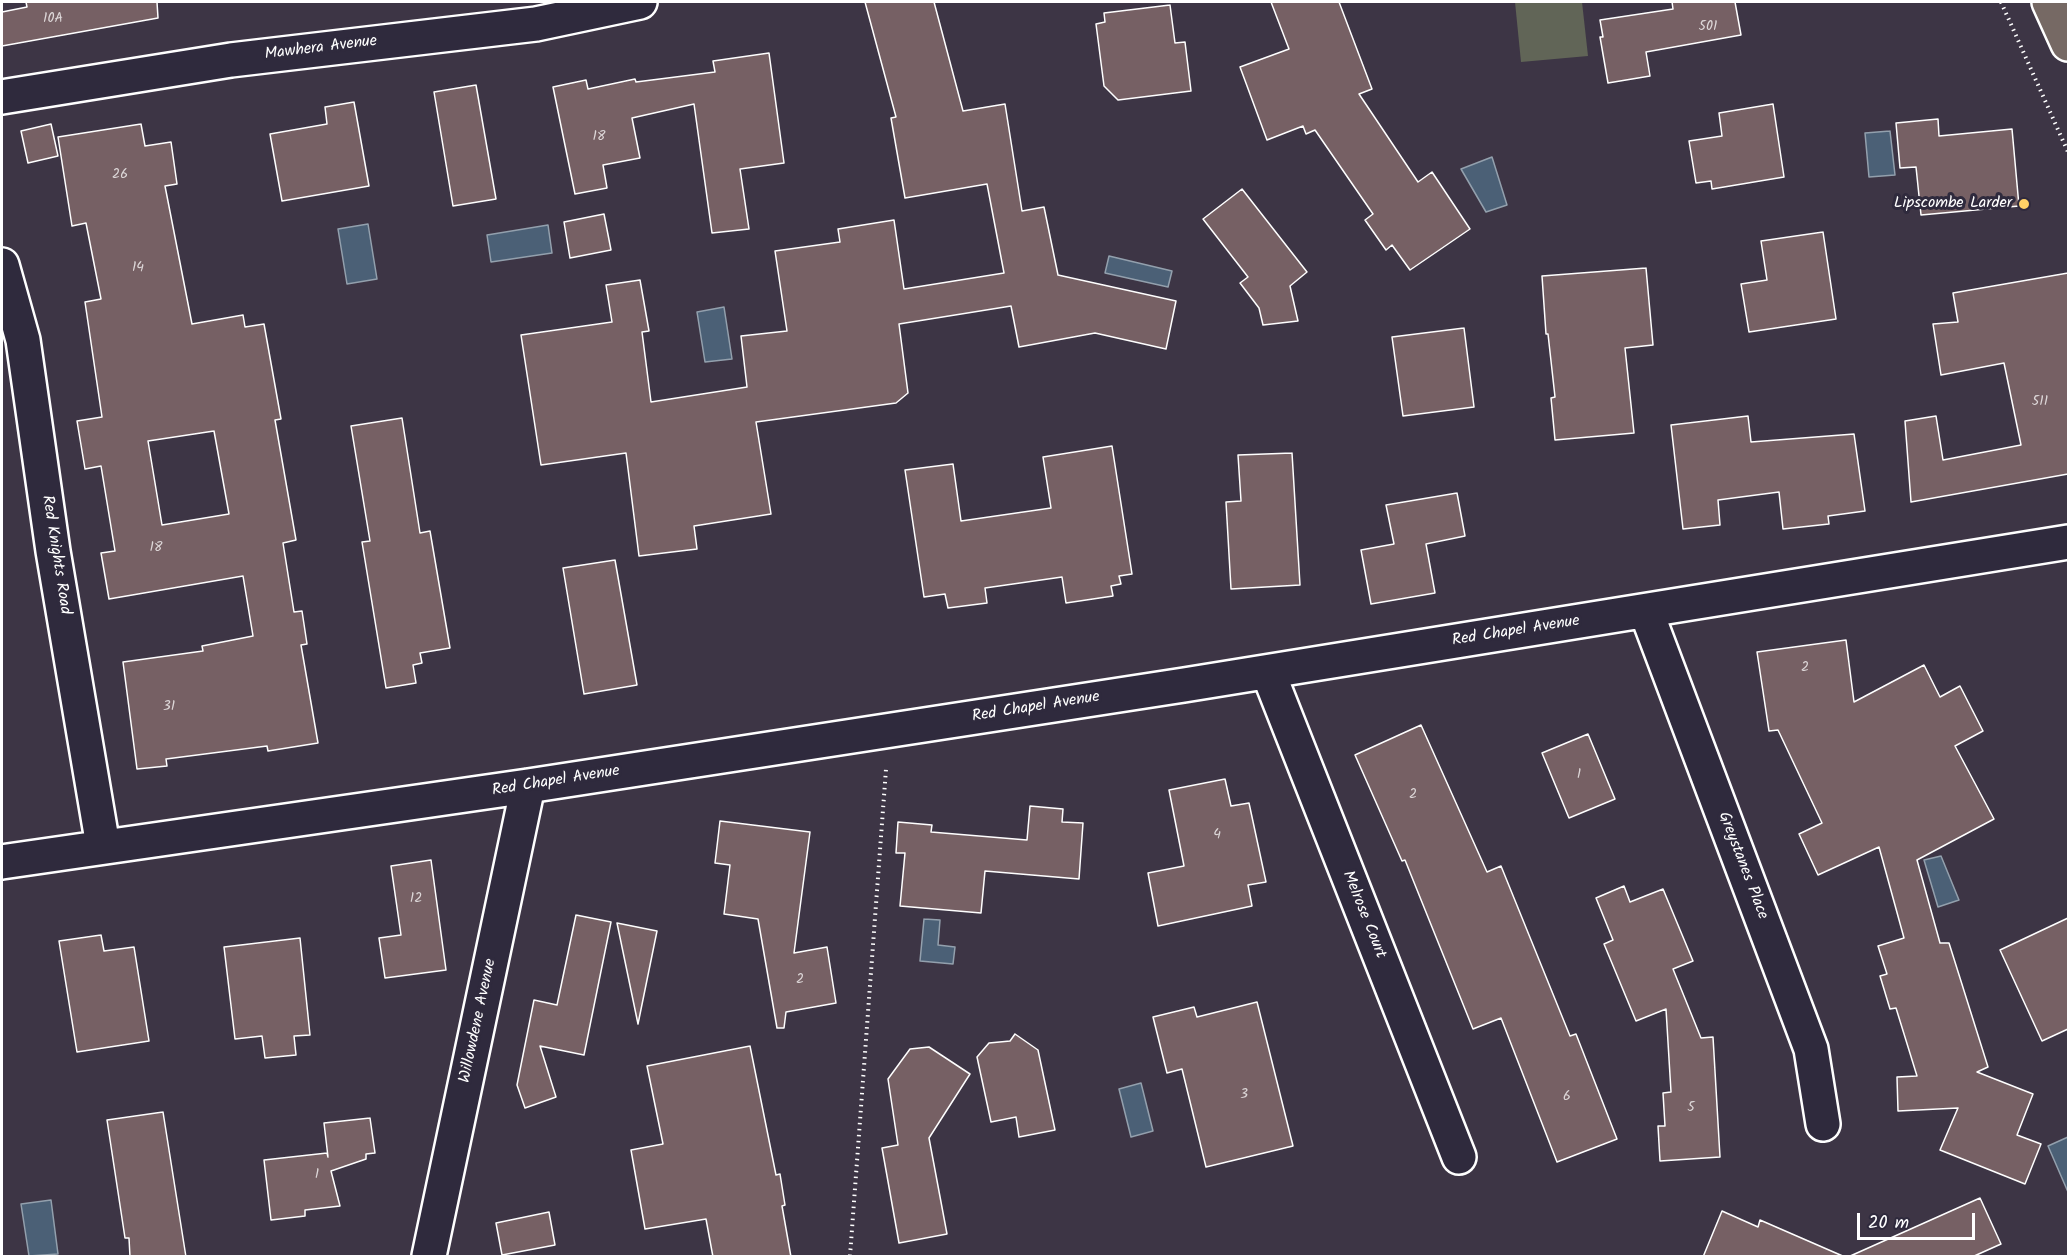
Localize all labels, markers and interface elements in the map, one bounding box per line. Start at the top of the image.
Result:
house number: 10A [43,12,63,28]
house number: 501 [1699,20,1717,36]
street label: Mawhera Avenue [264,33,378,65]
house number: 18 [593,130,605,146]
house number: 26 [112,168,128,184]
place label: Lipscombe Larder [1894,194,2012,214]
marker: Lipscombe Larder [2017,197,2031,211]
house number: 14 [132,261,144,277]
house number: 511 [2032,395,2048,411]
street label: Red Knights Road [36,494,74,616]
house number: 18 [150,541,162,557]
street label: Red Chapel Avenue [1451,612,1581,652]
house number: 2 [1801,661,1809,677]
street label: Red Chapel Avenue [971,688,1101,728]
house number: 31 [163,700,175,716]
street label: Red Chapel Avenue [491,762,621,802]
house number: 1 [1577,768,1581,784]
house number: 2 [1409,788,1417,804]
street label: Greystanes Place [1713,809,1771,923]
house number: 4 [1213,828,1221,844]
street label: Melrose Court [1337,868,1389,962]
house number: 12 [410,892,422,908]
street label: Willowdene Avenue [456,957,502,1085]
house number: 2 [796,973,804,989]
house number: 3 [1240,1088,1248,1104]
house number: 6 [1563,1090,1571,1106]
house number: 5 [1687,1101,1695,1117]
house number: 1 [315,1168,319,1184]
scale bar [1860,1201,1978,1239]
text: 20 m [1868,1209,1909,1238]

